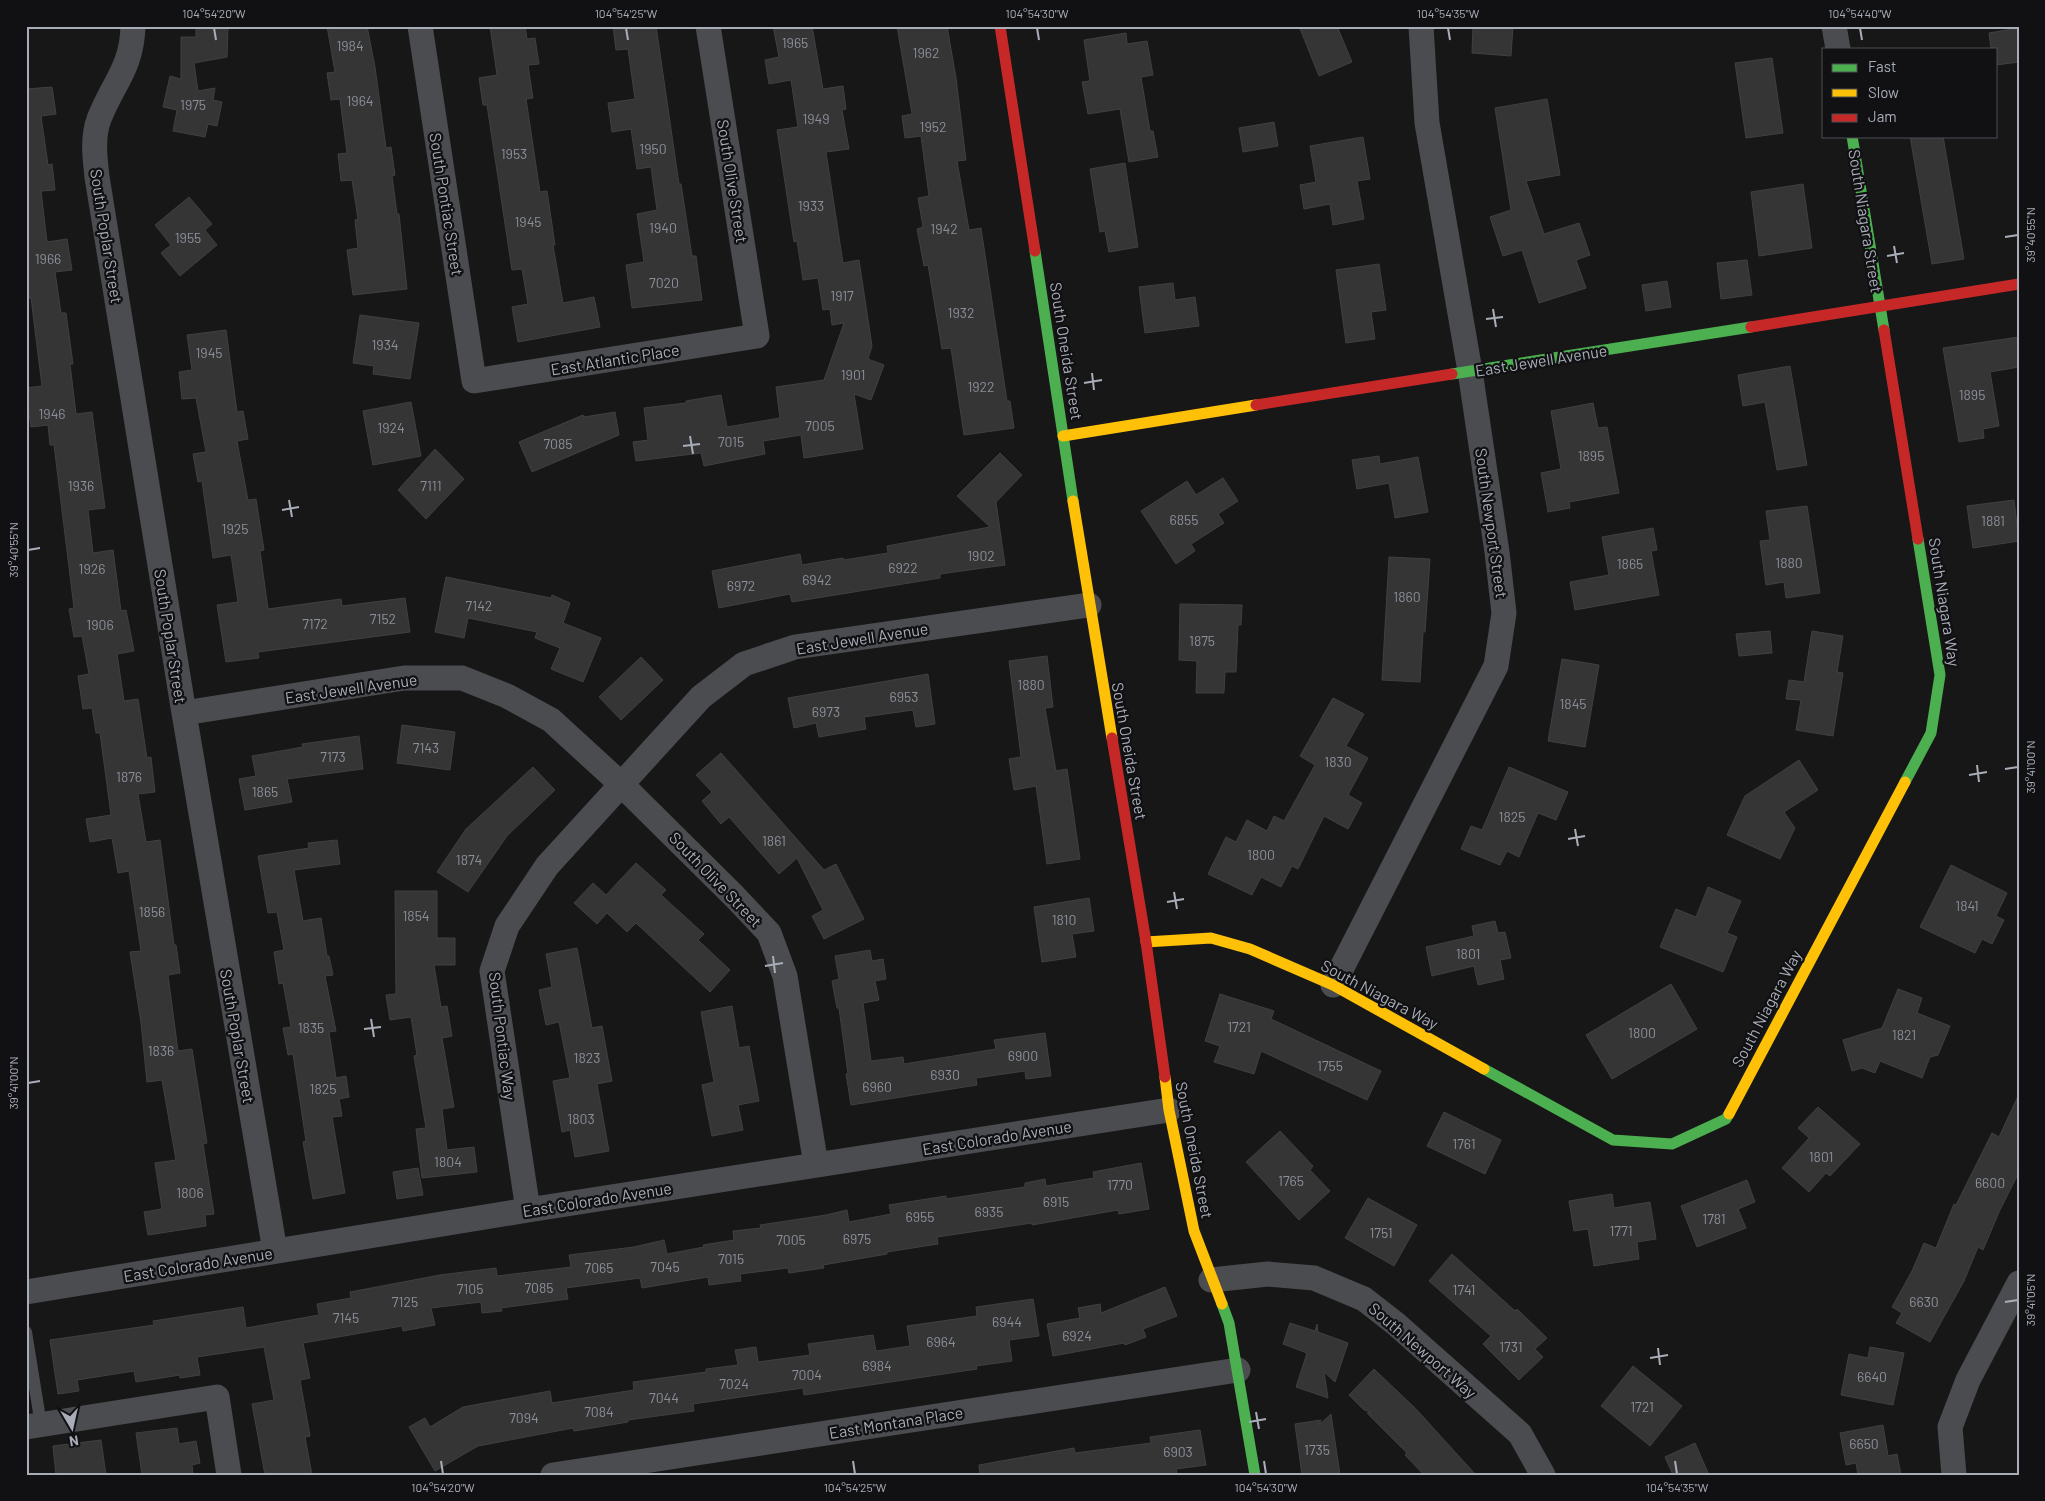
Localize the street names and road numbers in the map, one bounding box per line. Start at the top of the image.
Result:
street label: South Olive Street [714,118,752,244]
street label: South Pontiac Street [426,131,468,277]
street label: South Niagara Street [1845,148,1887,294]
street label: South Poplar Street [87,168,127,304]
street label: South Oneida Street [1047,281,1087,421]
street label: East Atlantic Place [549,339,681,379]
street label: East Jewell Avenue [1474,340,1608,380]
street label: South Newport Street [1472,447,1512,599]
street label: South Niagara Way [1925,536,1965,668]
street label: South Poplar Street [151,568,191,704]
street label: East Jewell Avenue [795,618,929,658]
street label: East Jewell Avenue [284,669,418,707]
street label: South Oneida Street [1109,681,1151,821]
street label: South Olive Street [666,828,766,930]
street label: South Niagara Way [1727,946,1805,1070]
street label: South Niagara Way [1318,955,1442,1033]
street label: South Poplar Street [217,968,259,1104]
street label: South Pontiac Way [486,971,520,1102]
street label: South Oneida Street [1172,1080,1218,1220]
street label: East Colorado Avenue [921,1116,1073,1158]
street label: East Colorado Avenue [521,1178,673,1220]
street label: East Colorado Avenue [122,1243,274,1285]
street label: South Newport Way [1365,1298,1481,1402]
street label: East Montana Place [828,1402,964,1442]

